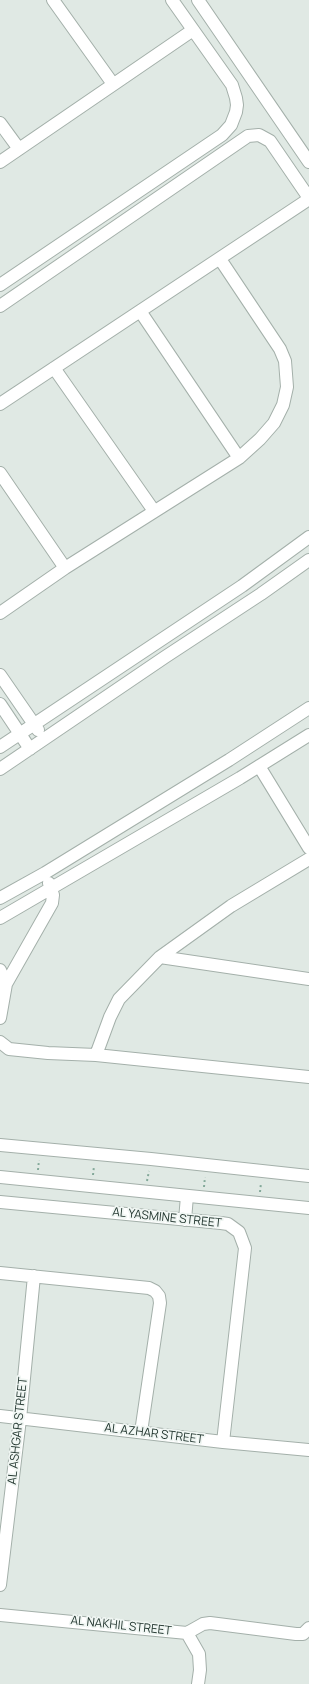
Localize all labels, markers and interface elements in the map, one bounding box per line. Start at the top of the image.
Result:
street label: AL YASMINE STREET [112,1205,222,1231]
street label: AL ASHGAR STREET [5,1377,31,1485]
street label: AL AZHAR STREET [104,1421,204,1447]
street label: AL NAKHIL STREET [70,1614,172,1638]

